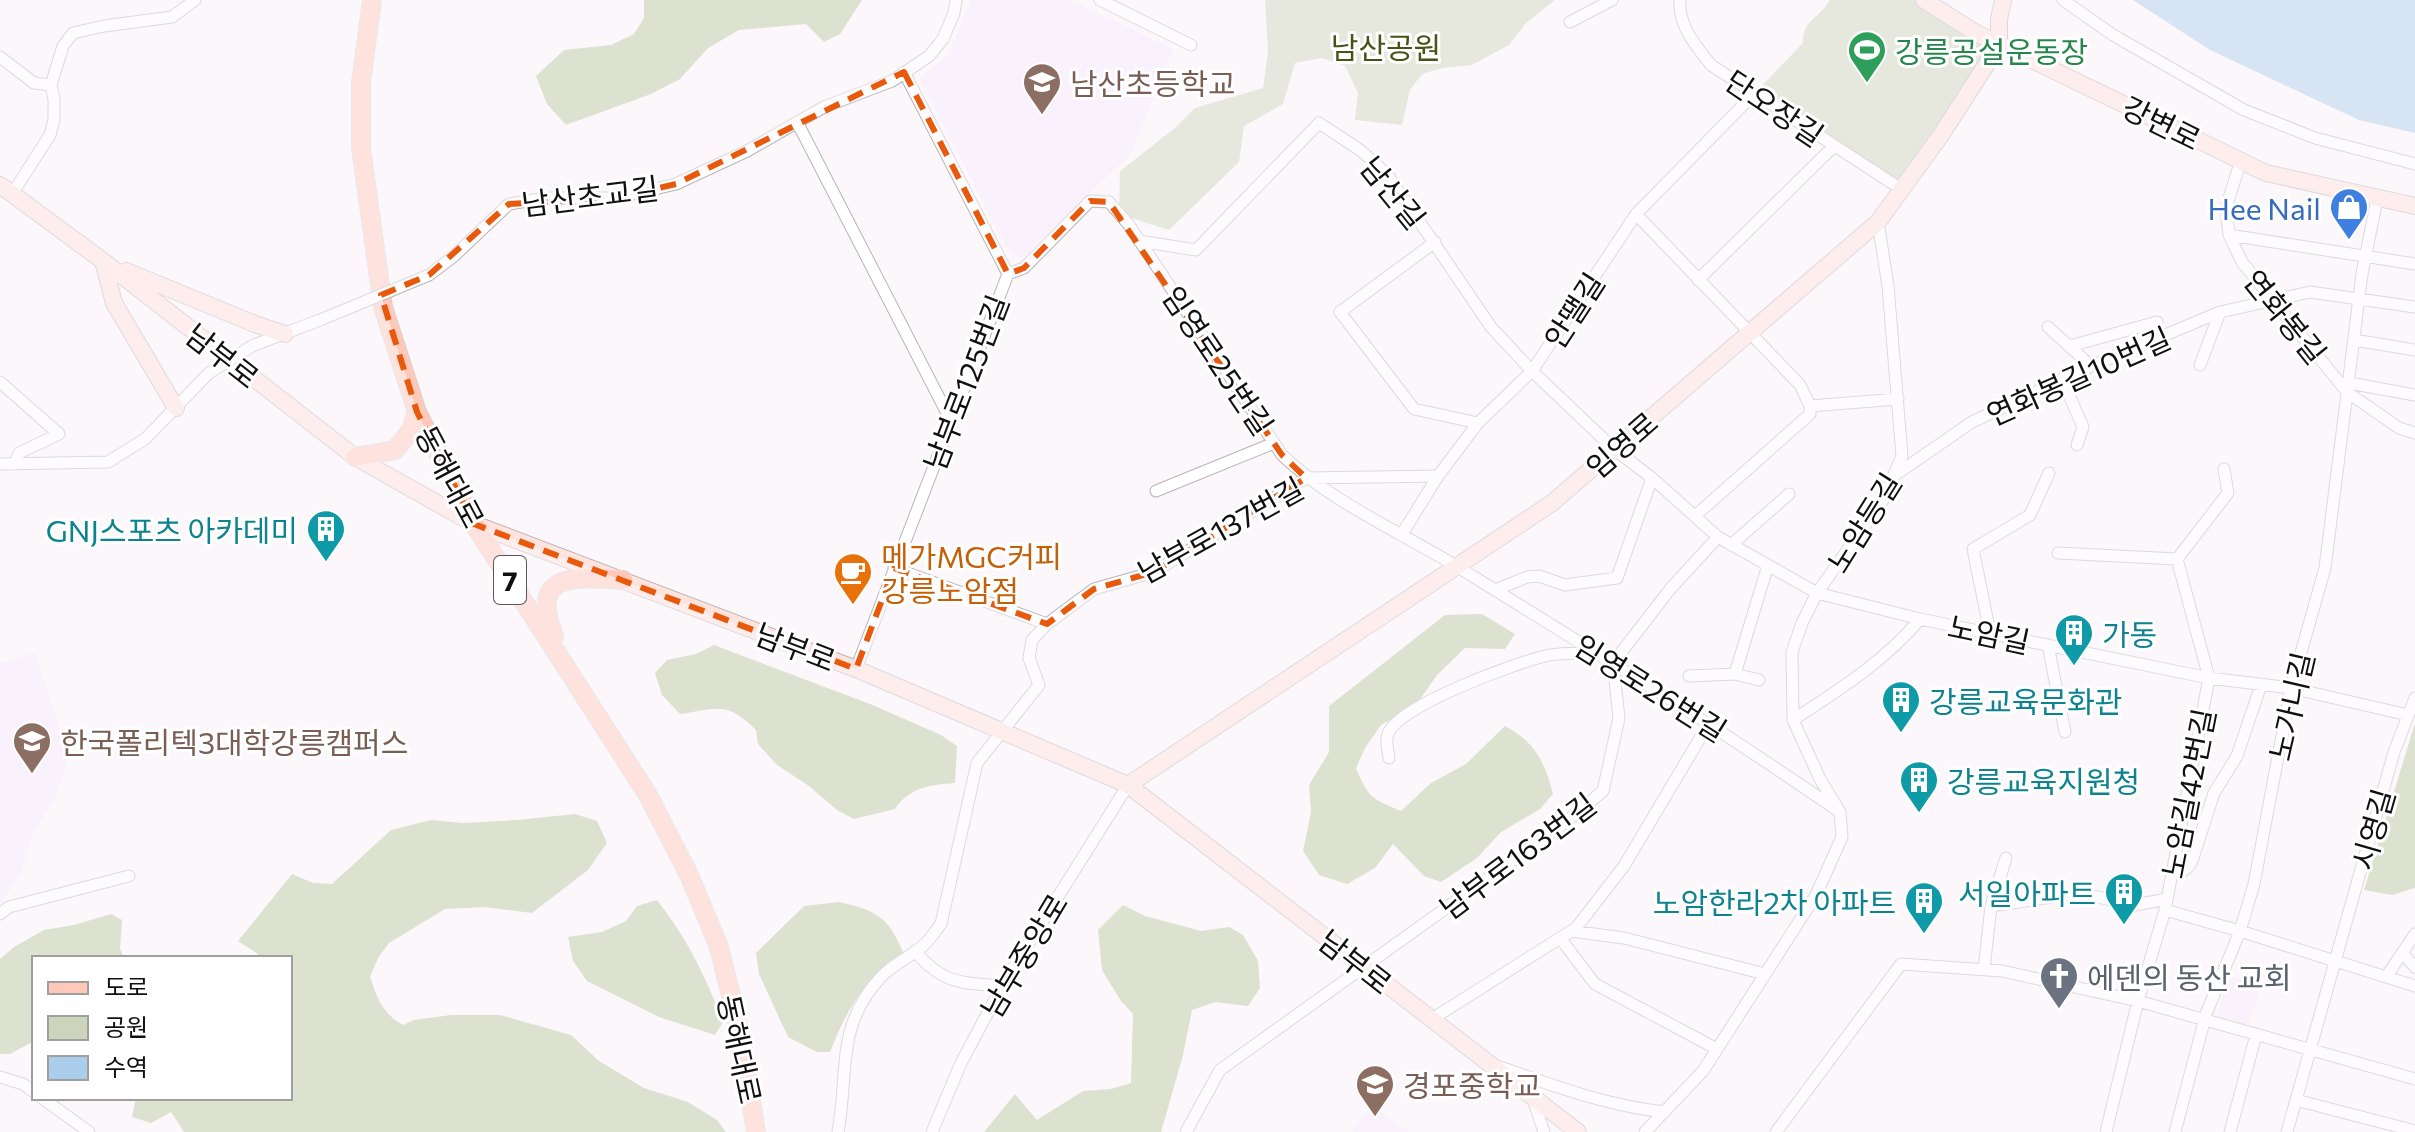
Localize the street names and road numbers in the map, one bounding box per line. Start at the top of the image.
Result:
street label: 단오장길 [1719,61,1831,153]
street label: 강변로 [2117,87,2207,157]
street label: 남산길 [1354,148,1434,236]
street label: 남산초교길 [519,168,661,222]
street label: 연화봉길 [2237,261,2335,371]
street label: 안땔길 [1535,265,1611,355]
street label: 임영로25번길 [1156,278,1282,442]
street label: 남부로125번길 [915,289,1015,475]
street label: 남부로 [179,315,267,395]
street label: 연화봉길10번길 [1980,318,2176,432]
street label: 임영로 [1578,403,1664,485]
street label: 동해대로 [409,419,493,533]
street label: 노암등길 [1818,465,1908,579]
street label: 남부로137번길 [1131,468,1309,590]
road number: 7 [494,556,526,604]
street label: 노암길 [1945,606,2033,660]
street label: 남부로 [751,614,841,678]
street label: 임영로26번길 [1568,626,1734,748]
street label: 노가니길 [2260,648,2320,764]
street label: 노암길42번길 [2152,705,2222,881]
street label: 남부로163번길 [1432,784,1602,926]
street label: 시영길 [2343,784,2401,874]
street label: 남부중앙로 [972,886,1074,1024]
street label: 남부로 [1312,921,1400,1001]
street label: 동해대로 [711,991,771,1107]

